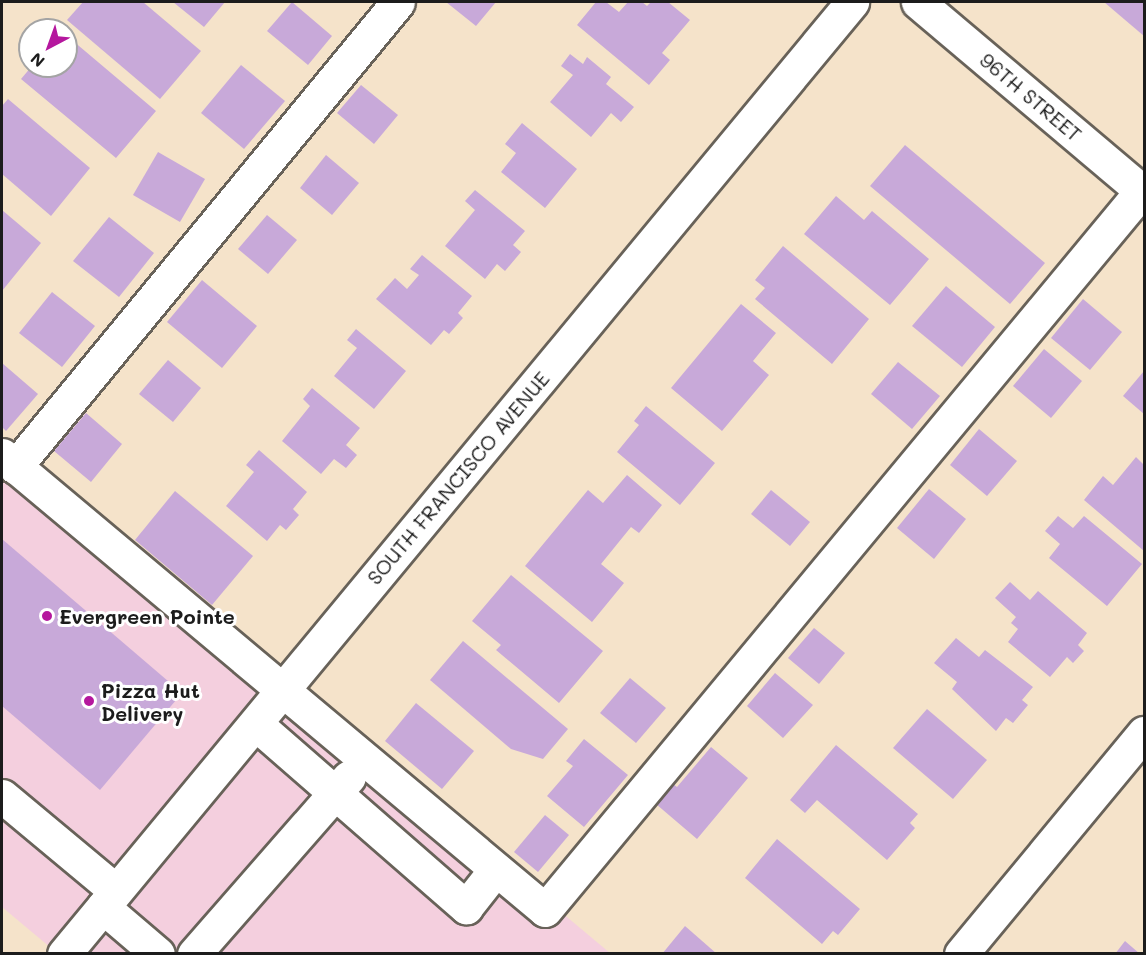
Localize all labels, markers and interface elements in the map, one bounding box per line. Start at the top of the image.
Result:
north arrow [18,18,78,78]
street label: 96TH STREET [975,48,1087,146]
text: N [26,49,49,72]
street label: SOUTH FRANCISCO AVENUE [362,367,554,589]
place label: Evergreen Pointe [59,604,235,628]
marker: Evergreen Pointe [40,609,54,623]
place label: Pizza Hut Delivery [101,678,200,725]
marker: Pizza Hut Delivery [82,694,96,708]

